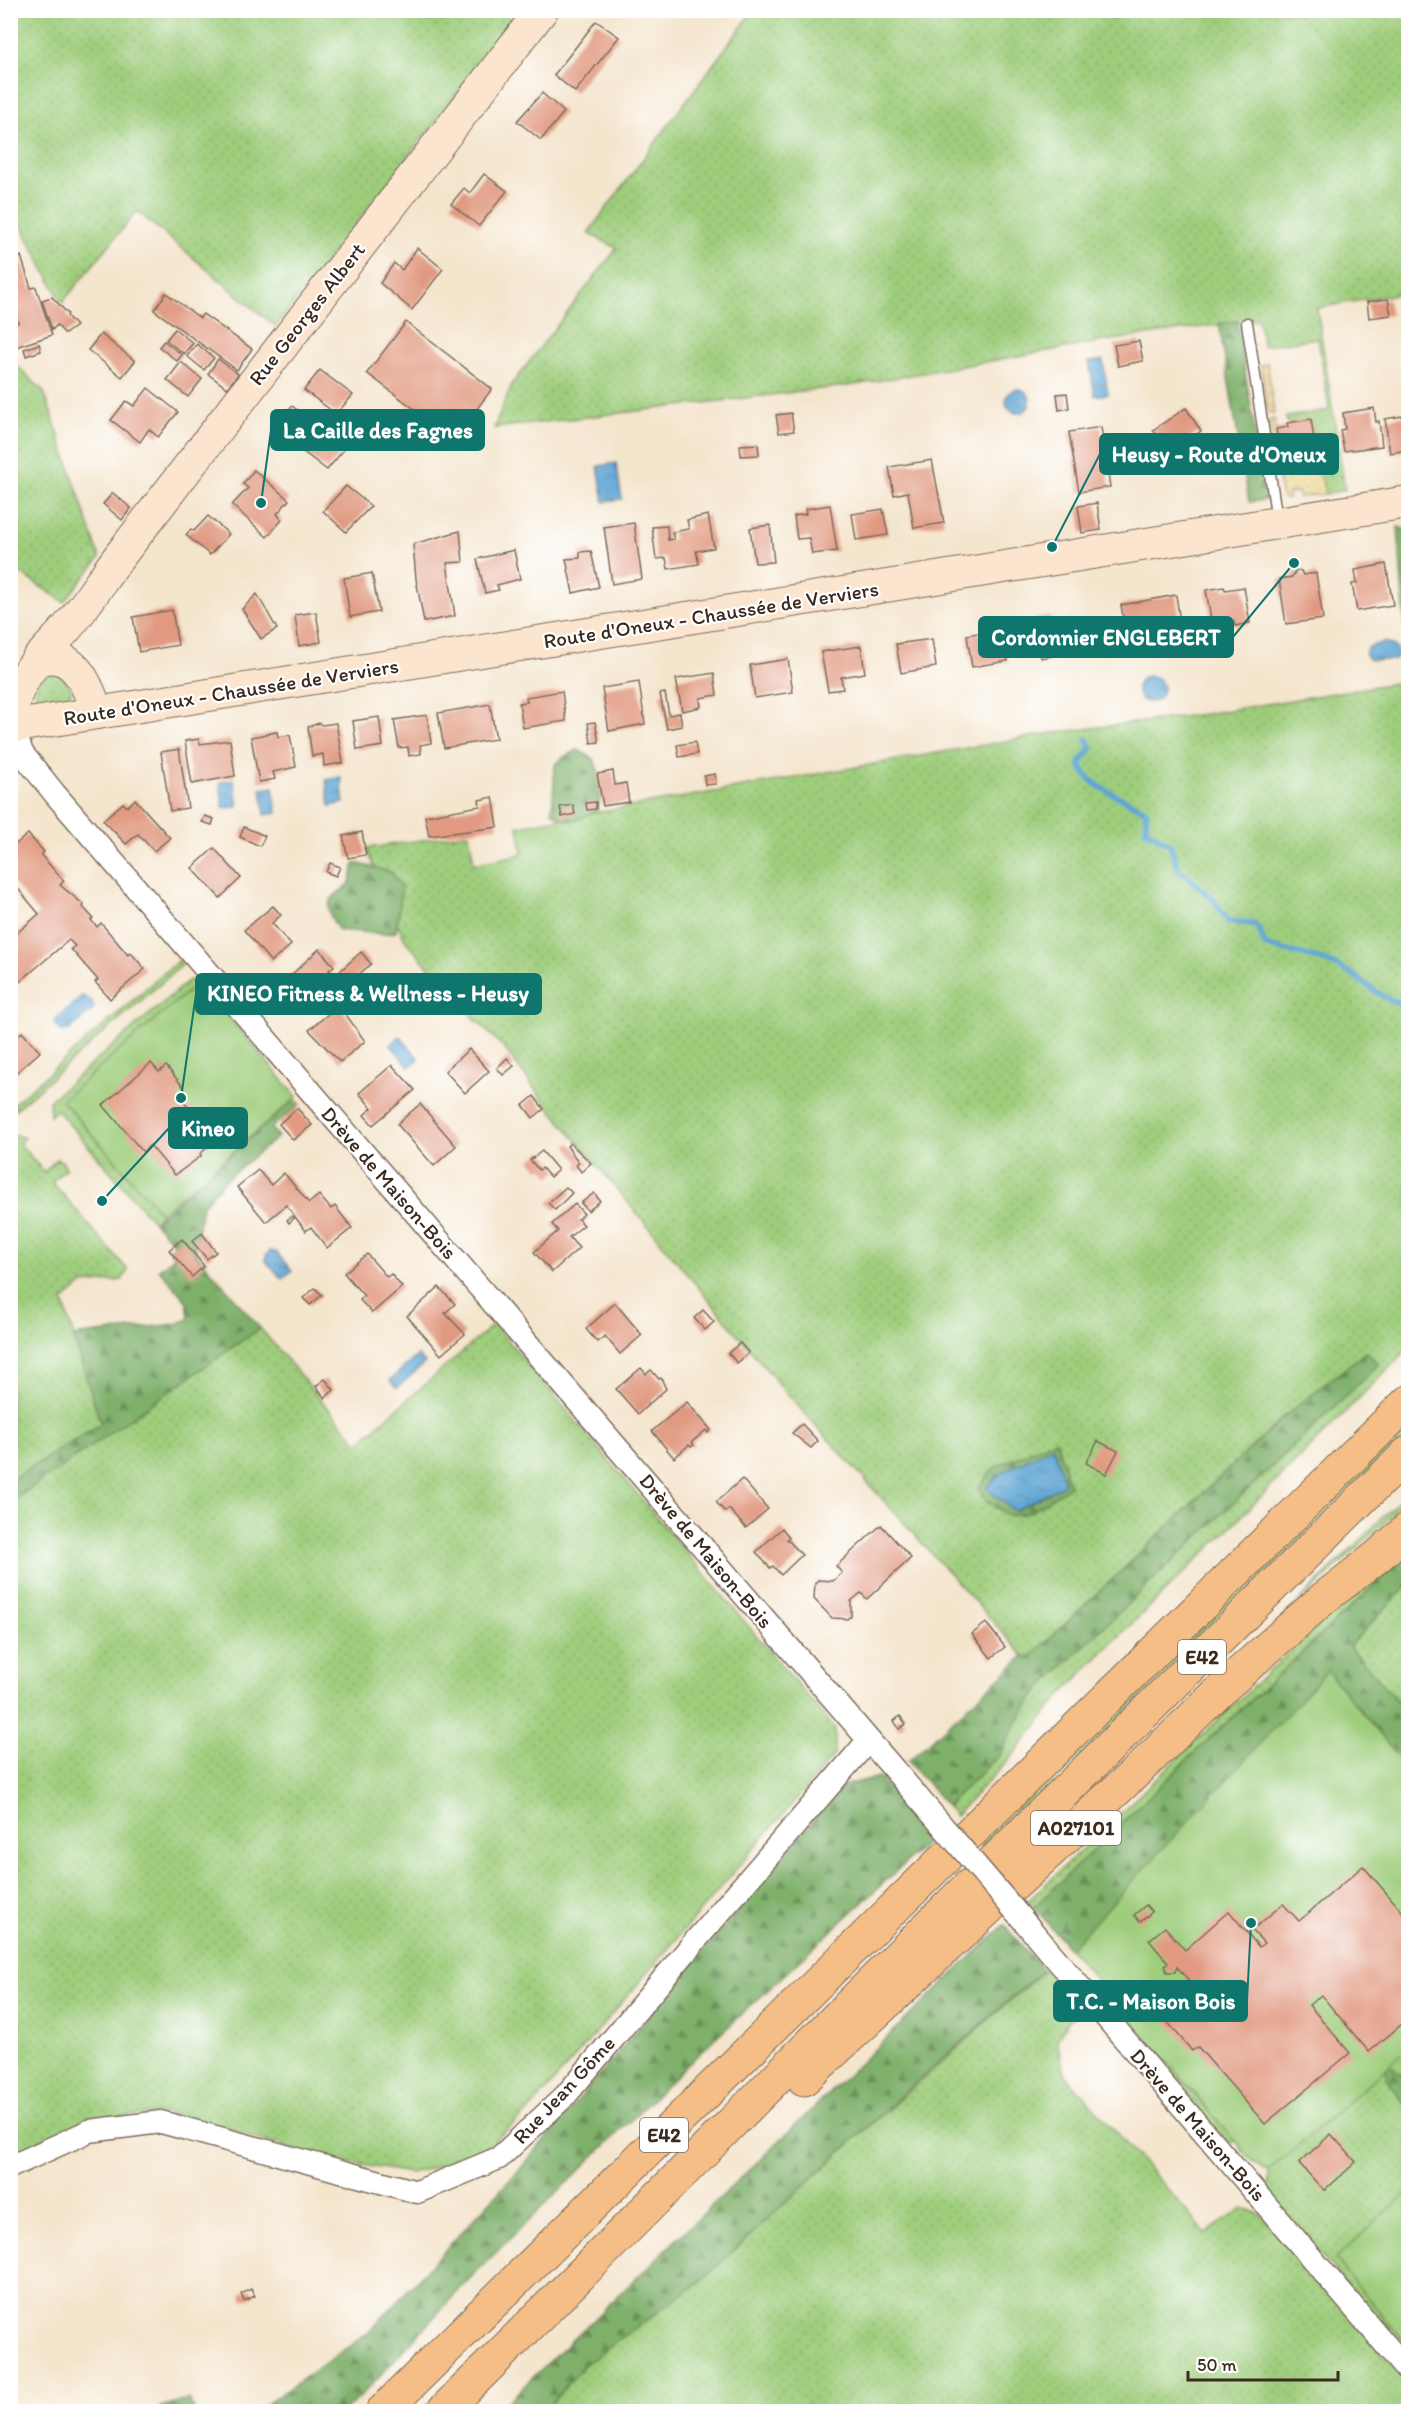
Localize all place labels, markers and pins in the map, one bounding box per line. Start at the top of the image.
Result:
callout: La Caille des Fagnes [271,410,484,450]
callout: Heusy - Route d'Oneux [1100,434,1338,474]
callout: Cordonnier ENGLEBERT [979,617,1233,657]
callout: KINEO Fitness & Wellness - Heusy [196,974,541,1014]
callout: Kineo [169,1108,247,1148]
callout: T.C. - Maison Bois [1054,1981,1247,2021]

